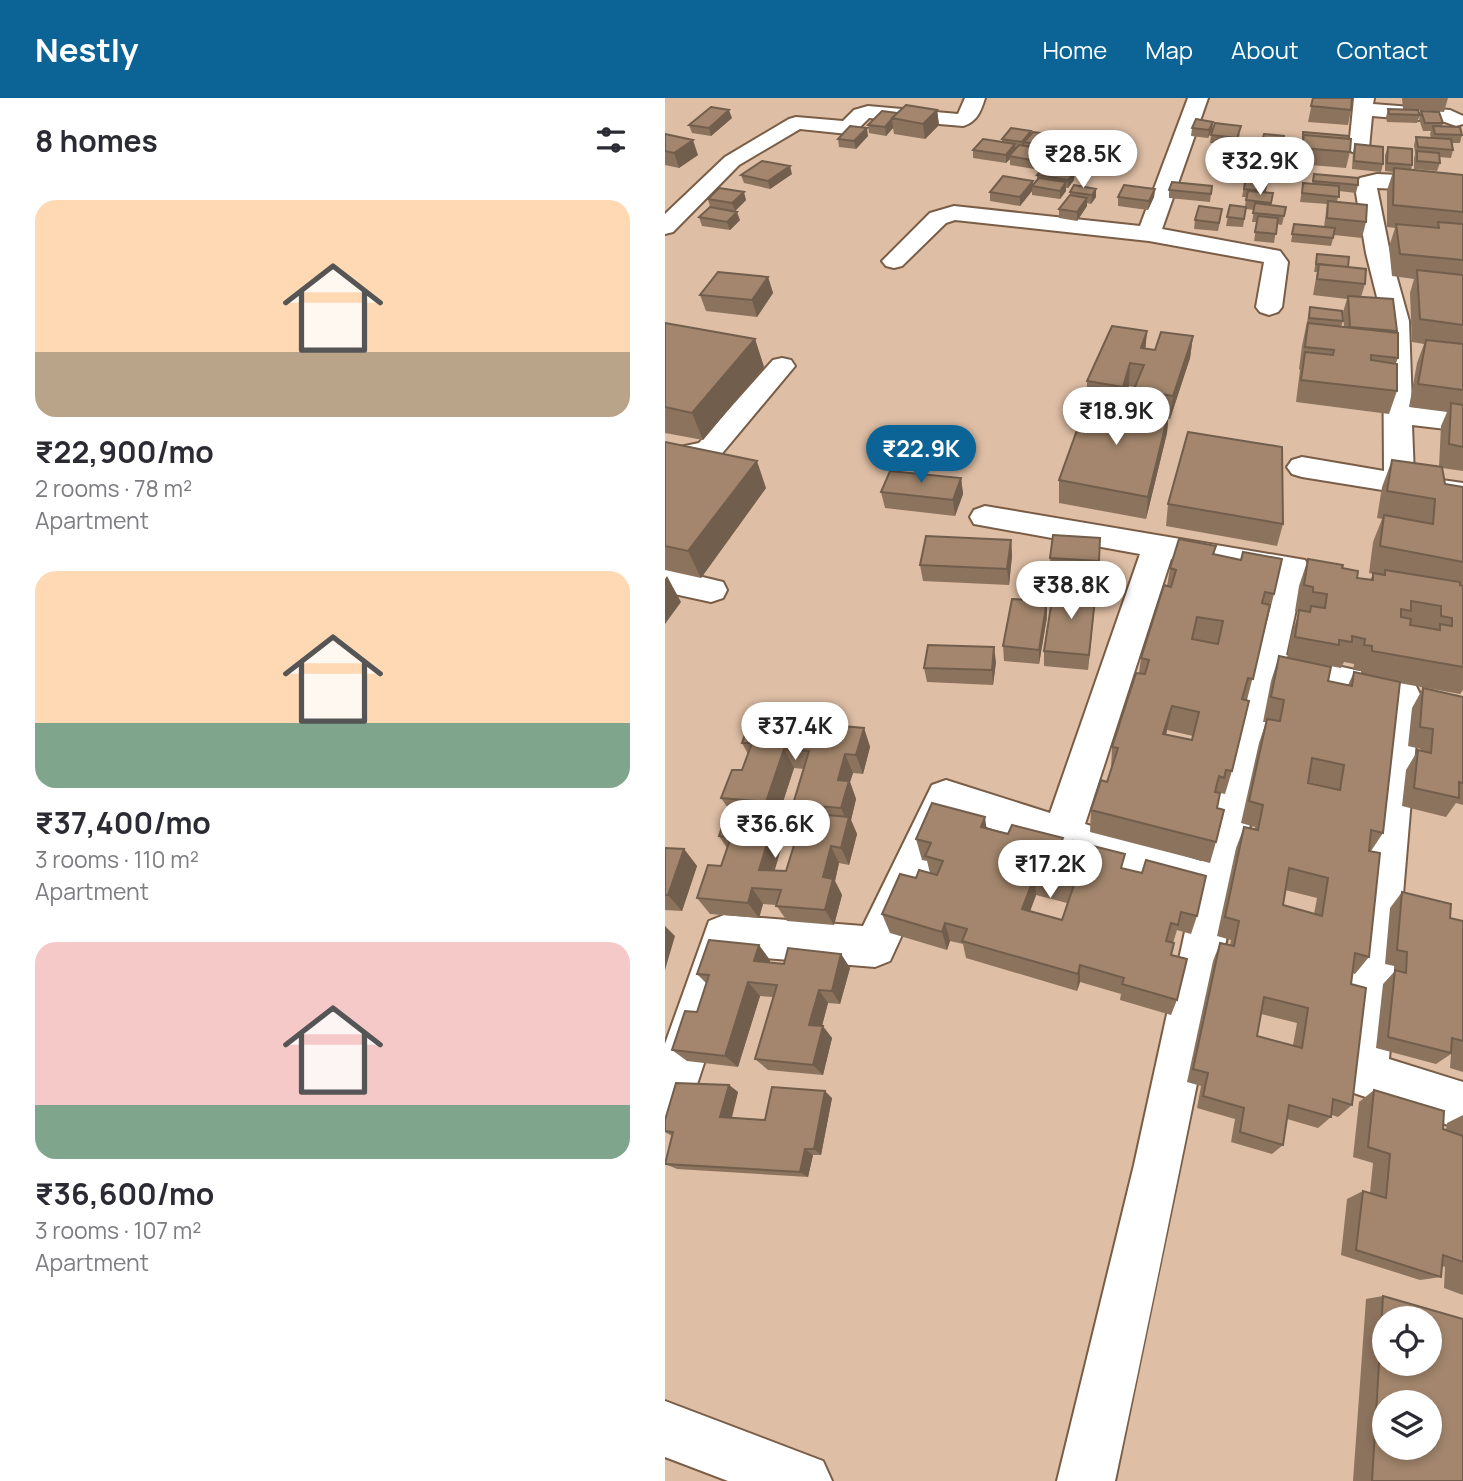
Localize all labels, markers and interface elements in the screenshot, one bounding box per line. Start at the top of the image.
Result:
text: Nestly [35,27,138,72]
text: Home [1042,33,1107,66]
text: Map [1145,33,1193,66]
text: About [1231,33,1299,66]
text: Contact [1337,33,1428,66]
text: 8 homes [35,120,158,161]
icon: filters [592,121,630,159]
pin: ₹28.5K [1026,130,1140,190]
text: ₹28.5K [1044,137,1122,169]
pin: ₹32.9K [1203,138,1317,197]
text: ₹32.9K [1221,144,1299,176]
icon: home [270,245,396,371]
pin: ₹18.9K [1059,388,1173,447]
text: ₹18.9K [1079,394,1153,426]
pin: ₹22.9K [864,426,978,485]
text: ₹22,900/mo [35,431,214,472]
text: ₹22.9K [882,432,960,464]
text: 2 rooms · 78 m² [35,472,192,504]
text: Apartment [35,504,149,536]
pin: ₹38.8K [1014,561,1128,621]
text: ₹38.8K [1032,568,1110,600]
icon: home [270,616,396,742]
pin: ₹37.4K [738,702,852,762]
text: ₹37.4K [757,709,833,741]
pin: ₹36.6K [718,800,832,860]
text: ₹37,400/mo [35,802,211,843]
text: ₹36.6K [736,807,814,839]
pin: ₹17.2K [993,840,1107,900]
text: 3 rooms · 110 m² [35,843,199,875]
text: ₹17.2K [1014,847,1086,879]
text: Apartment [35,875,149,907]
icon: home [270,987,396,1113]
text: ₹36,600/mo [35,1173,214,1214]
text: 3 rooms · 107 m² [35,1214,201,1246]
text: Apartment [35,1246,149,1278]
map controls [1372,1306,1442,1460]
button: locate [1372,1306,1442,1376]
button: layers [1372,1390,1442,1460]

